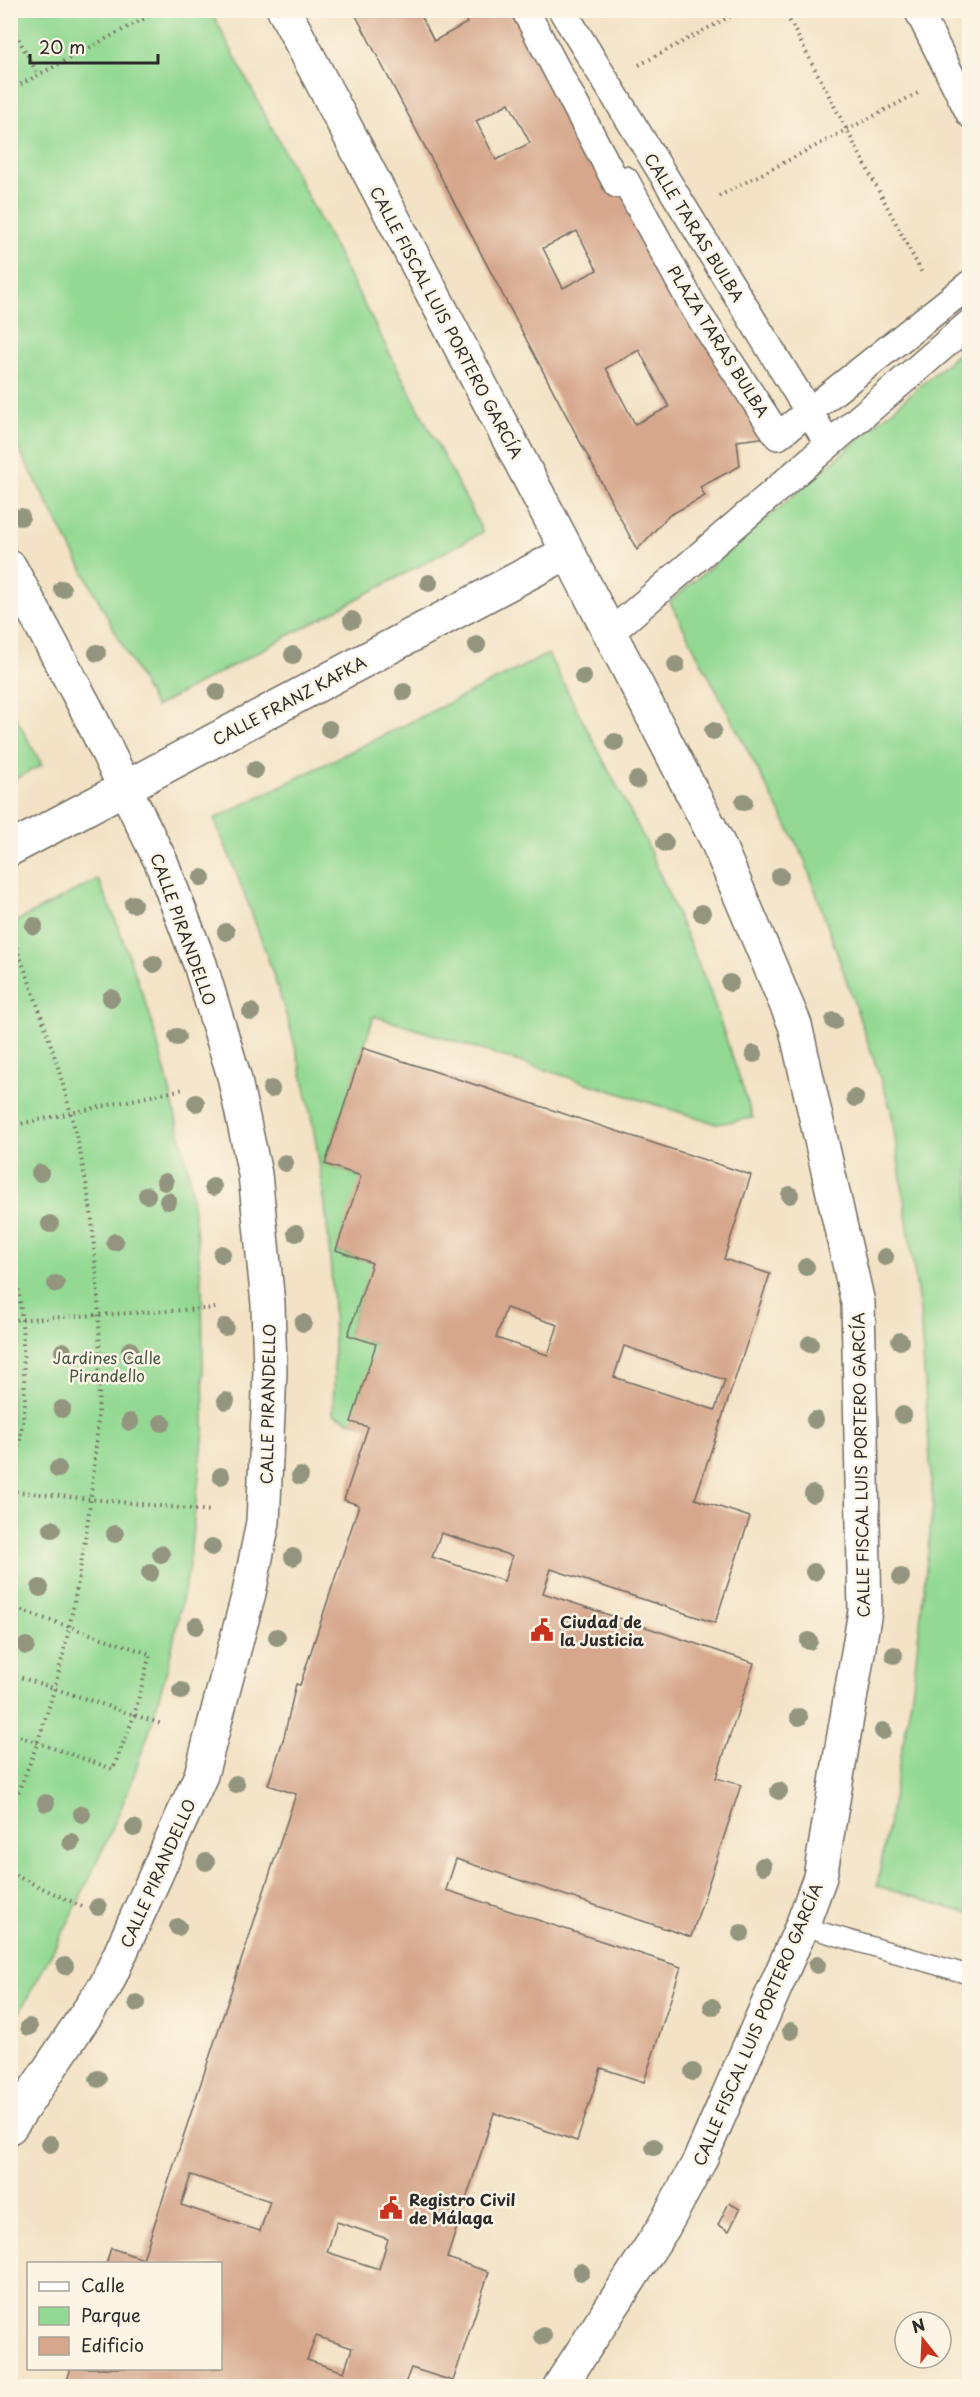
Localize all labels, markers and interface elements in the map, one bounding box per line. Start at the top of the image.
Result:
scale bar [30,27,158,65]
text: 20 m [39,33,85,60]
street label: CALLE TARAS BULBA [639,148,751,306]
street label: CALLE FISCAL LUIS PORTERO GARCÍA [365,182,529,462]
street label: PLAZA TARAS BULBA [663,261,775,421]
street label: CALLE FRANZ KAFKA [208,649,370,751]
street label: CALLE PIRANDELLO [145,849,223,1009]
street label: CALLE FISCAL LUIS PORTERO GARCÍA [845,1312,875,1618]
street label: CALLE PIRANDELLO [254,1323,280,1485]
park label: Jardines Calle Pirandello [53,1345,162,1387]
place label: Ciudad de la Justicia [560,1609,644,1651]
public building icon: Ciudad de la Justicia [529,1617,555,1643]
street label: CALLE PIRANDELLO [113,1795,201,1951]
street label: CALLE FISCAL LUIS PORTERO GARCÍA [686,1879,828,2169]
place label: Registro Civil de Málaga [409,2187,515,2229]
public building icon: Registro Civil de Málaga [378,2195,404,2221]
legend [27,2262,222,2370]
text: Calle [81,2271,125,2298]
text: Parque [81,2301,141,2328]
north arrow [893,2310,953,2370]
text: N [908,2311,928,2338]
text: Edificio [81,2331,144,2358]

